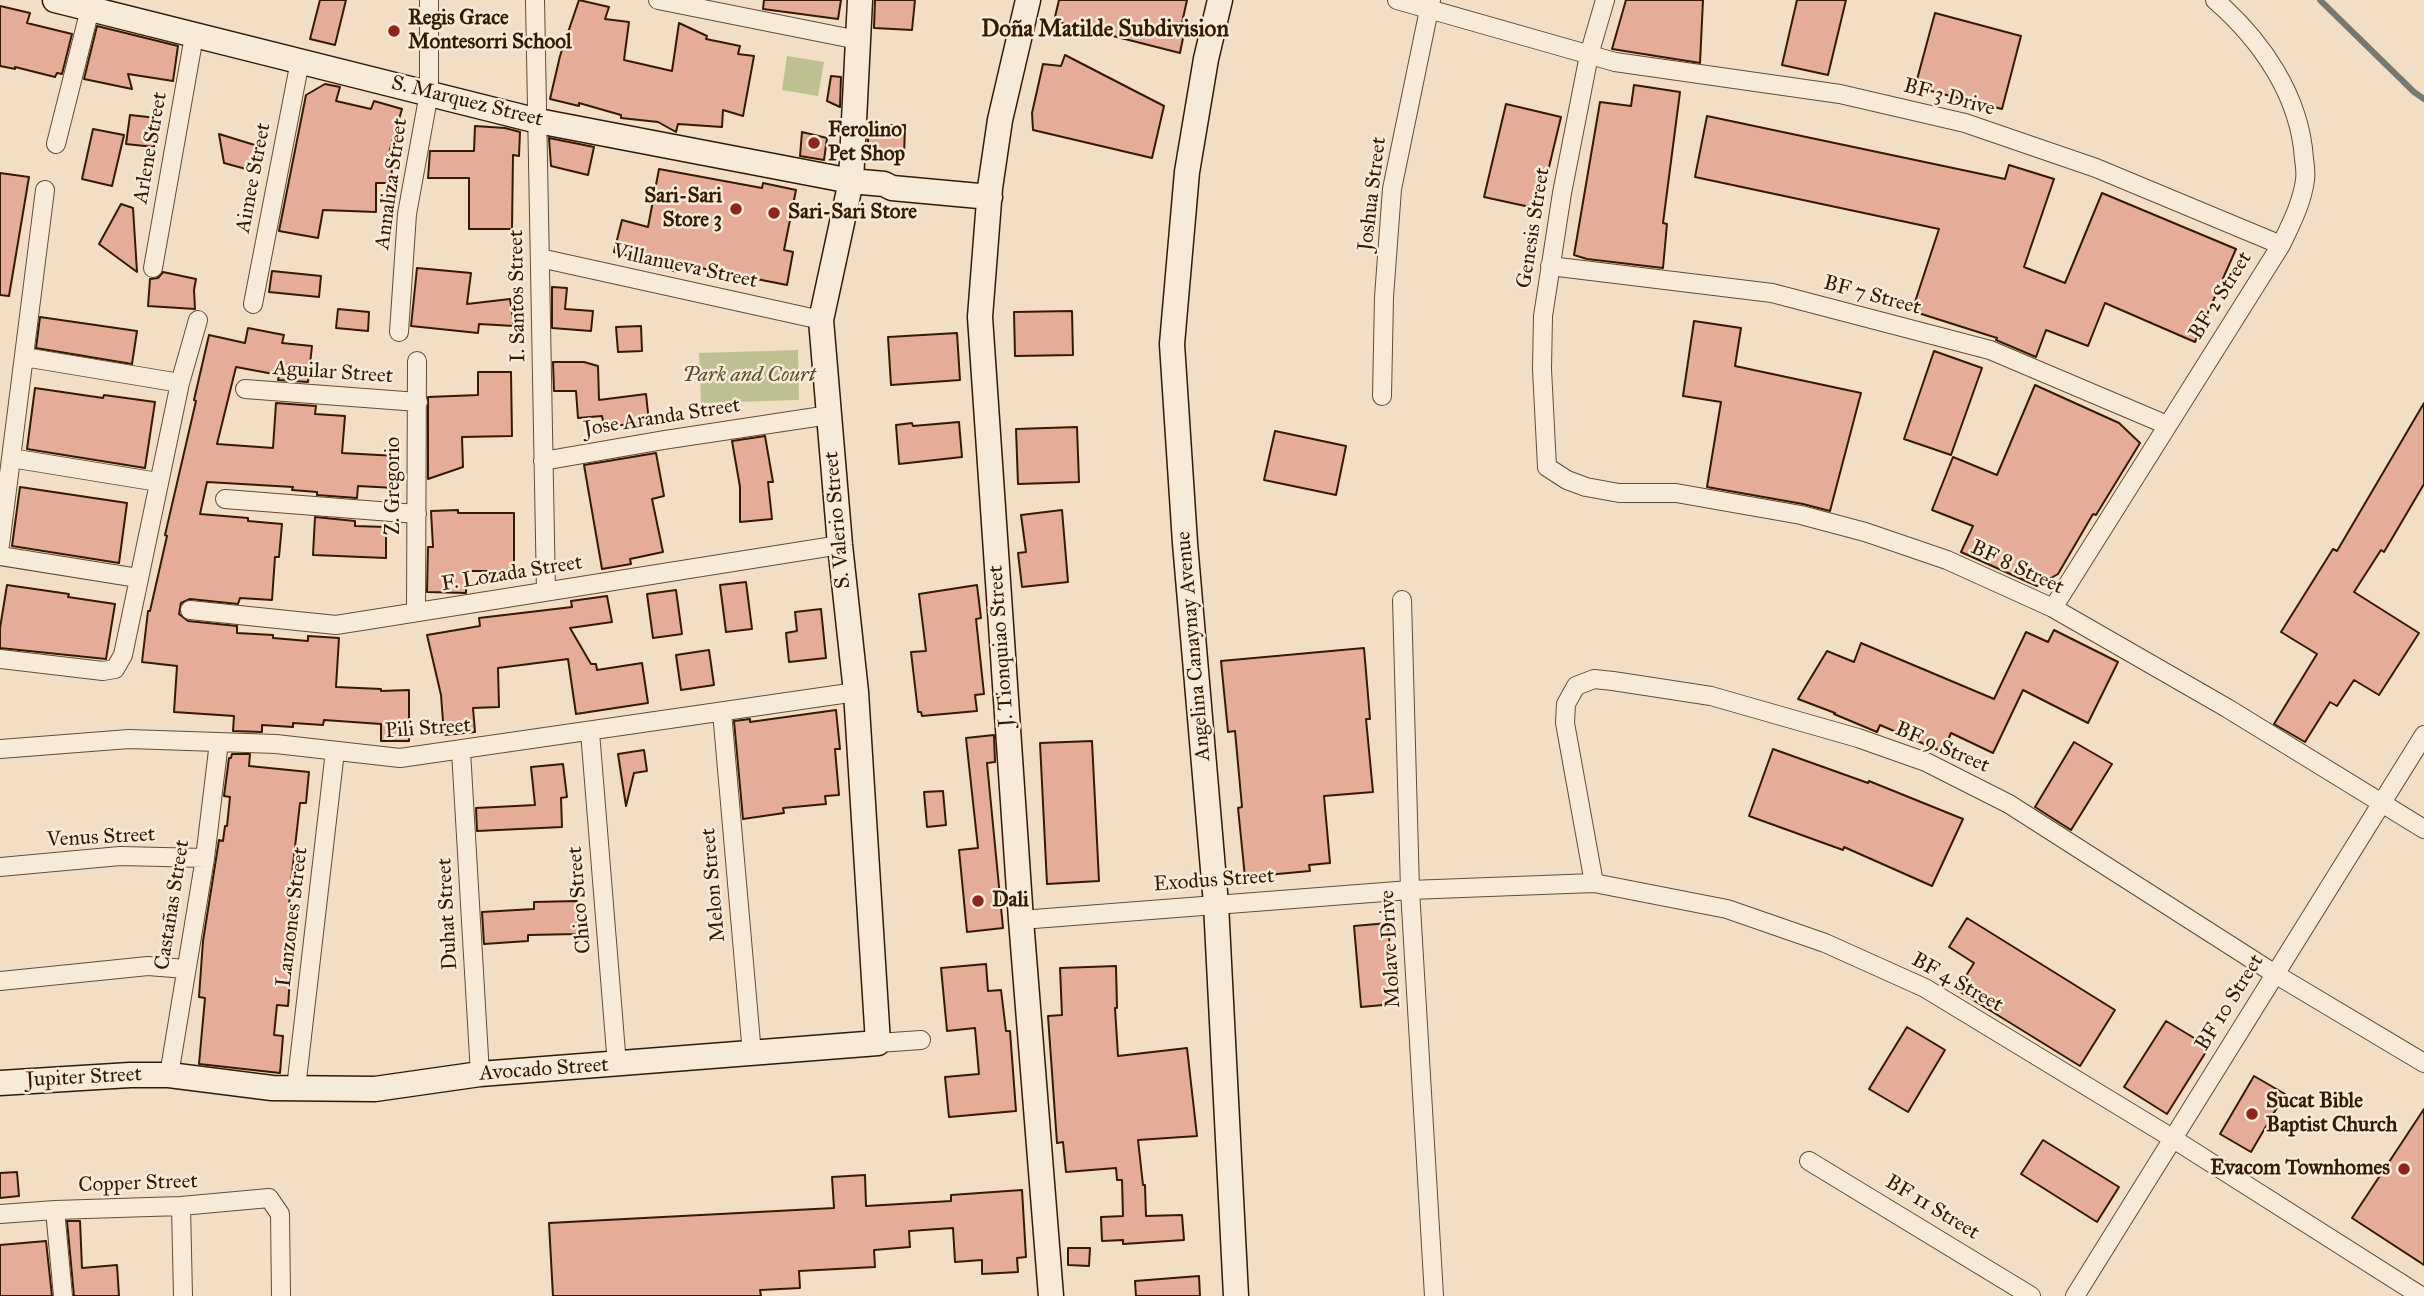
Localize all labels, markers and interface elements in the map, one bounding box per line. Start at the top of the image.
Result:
place label: Regis Grace Montesorri School [408,6,572,56]
district label: Doña Matilde Subdivision [981,16,1229,44]
marker: Regis Grace Montesorri School [386,23,402,39]
street label: S. Marquez Street [388,71,546,133]
street label: BF 3 Drive [1901,74,1997,122]
street label: Arlene Street [129,90,173,206]
street label: Annaliza Street [370,117,414,251]
place label: Ferolino Pet Shop [828,118,905,168]
street label: Aimee Street [231,121,277,235]
marker: Ferolino Pet Shop [806,135,822,151]
street label: Joshua Street [1354,136,1392,252]
street label: Genesis Street [1512,166,1556,290]
place label: Sari-Sari Store 3 [644,184,722,234]
place label: Sari-Sari Store [788,200,917,226]
marker: Sari-Sari Store 3 [728,201,744,217]
marker: Sari-Sari Store [766,205,782,221]
street label: I. Santos Street [504,229,532,363]
street label: Villanueva Street [610,239,760,295]
street label: BF 2 Street [2184,247,2258,345]
street label: BF 7 Street [1820,271,1924,321]
street label: Aguilar Street [272,356,394,390]
park label: Park and Court [683,363,815,389]
street label: Jose Aranda Street [582,393,742,443]
street label: Z. Gregorio [381,437,407,535]
street label: S. Valerio Street [819,450,857,590]
street label: Angelina Canaynay Avenue [1171,530,1217,762]
street label: BF 8 Street [1966,535,2068,601]
street label: F. Lozada Street [440,550,584,598]
street label: J. Tionquiao Street [984,564,1020,728]
street label: Pili Street [384,713,472,745]
street label: BF 9 Street [1891,717,1993,779]
street label: Venus Street [46,823,156,853]
street label: Melon Street [696,827,732,943]
street label: Castañas Street [150,838,196,972]
street label: Chico Street [563,845,597,955]
street label: Lanzones Street [272,846,314,988]
street label: Duhat Street [432,857,464,971]
street label: Exodus Street [1153,864,1275,898]
place label: Dali [992,888,1029,914]
street label: Molave Drive [1375,889,1407,1009]
marker: Dali [970,893,986,909]
street label: BF 4 Street [1907,948,2007,1018]
street label: BF 10 Street [2190,950,2270,1056]
street label: Avocado Street [478,1053,610,1087]
street label: Jupiter Street [25,1062,143,1094]
place label: Sucat Bible Baptist Church [2266,1089,2397,1139]
marker: Sucat Bible Baptist Church [2244,1106,2260,1122]
place label: Evacom Townhomes [2210,1156,2390,1182]
marker: Evacom Townhomes [2396,1161,2412,1177]
street label: Copper Street [78,1169,198,1199]
street label: BF 11 Street [1880,1170,1984,1246]

